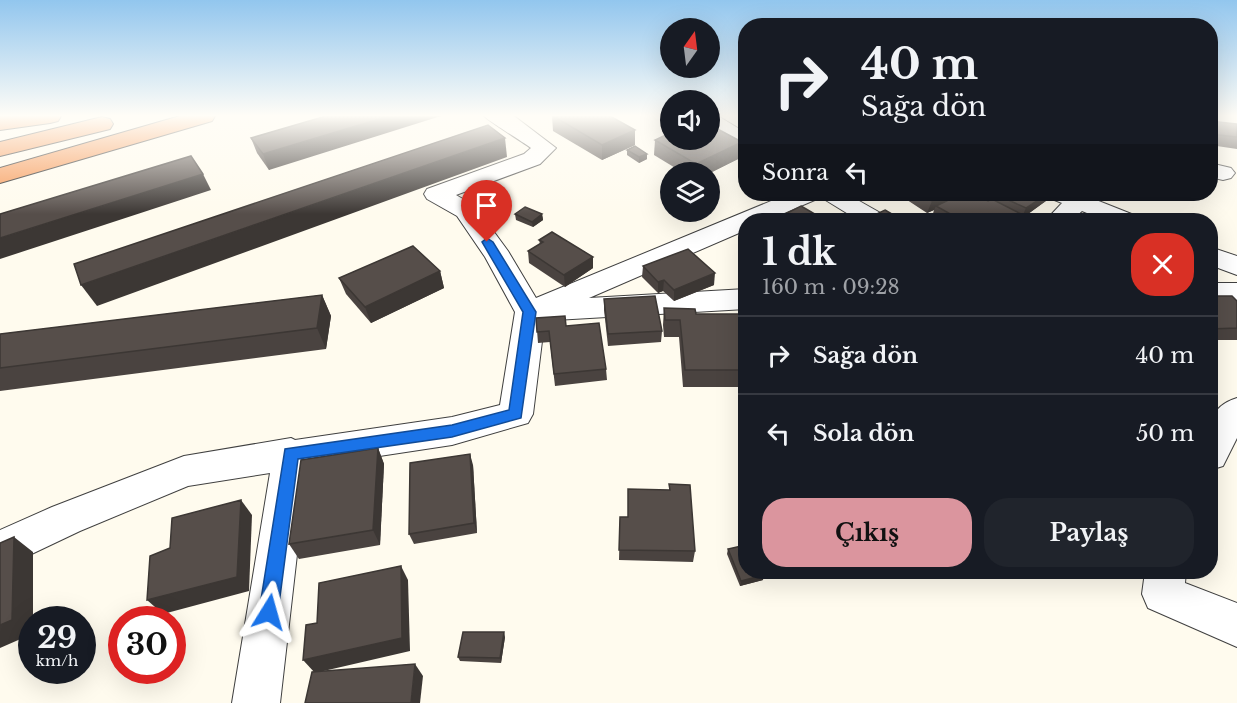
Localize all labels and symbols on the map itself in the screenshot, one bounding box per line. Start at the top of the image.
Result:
north arrow [660,18,720,78]
pin [461,180,512,242]
position arrow [237,580,301,644]
speed limit sign: 30 [108,606,186,684]

